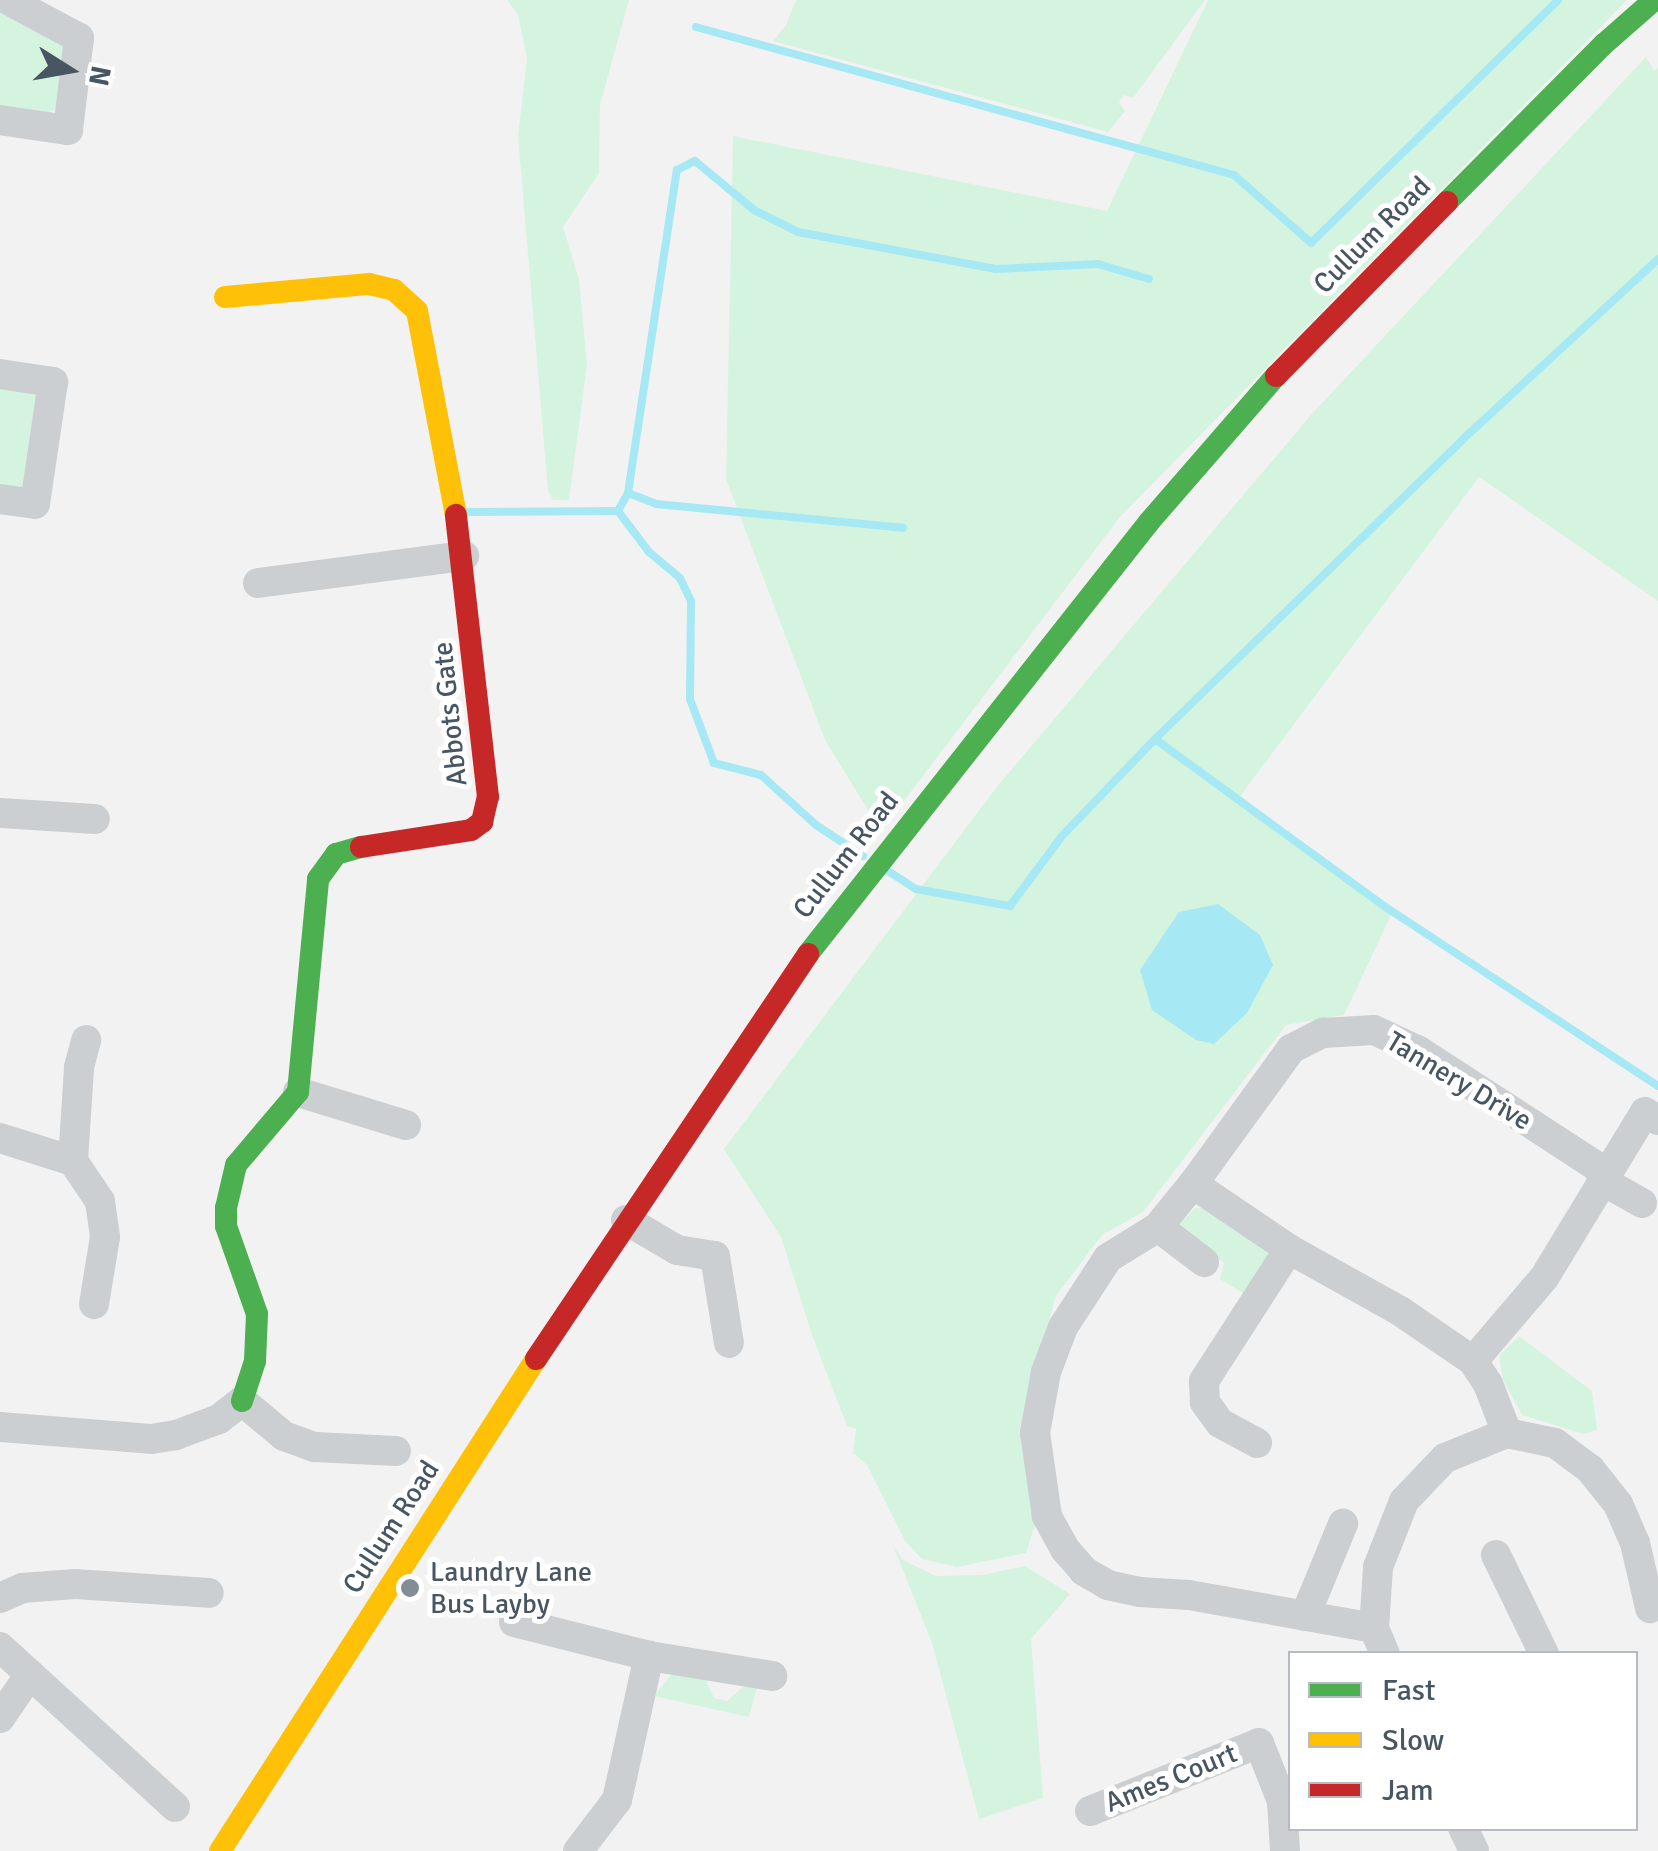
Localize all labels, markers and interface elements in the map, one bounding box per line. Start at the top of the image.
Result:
north arrow [20,20,120,120]
text: N [81,63,118,89]
street label: Cullum Road [1307,170,1437,300]
street label: Abbots Gate [426,640,474,788]
street label: Cullum Road [786,785,906,925]
street label: Tannery Drive [1380,1025,1538,1137]
street label: Cullum Road [336,1454,446,1600]
place label: Laundry Lane Bus Layby [430,1555,592,1621]
marker: Laundry Lane Bus Layby [399,1577,421,1599]
legend [1288,1651,1638,1831]
text: Fast [1382,1672,1435,1709]
text: Slow [1382,1722,1444,1759]
street label: Ames Court [1100,1736,1242,1820]
text: Jam [1382,1772,1434,1809]

